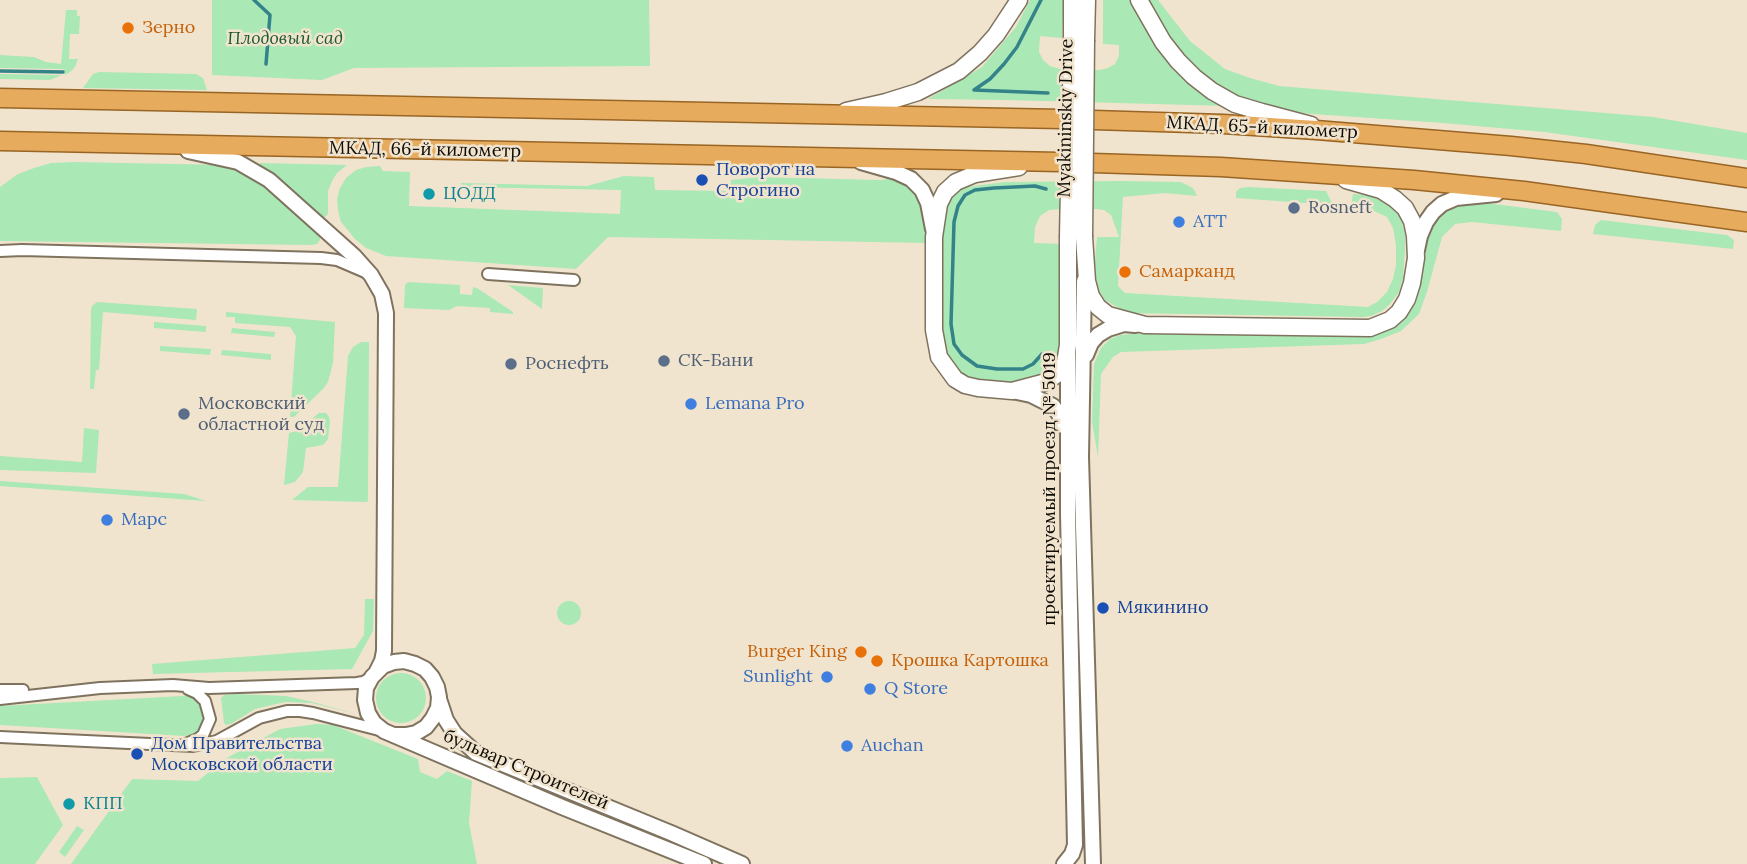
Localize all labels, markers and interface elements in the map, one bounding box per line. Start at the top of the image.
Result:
place label: Зерно [142,17,195,39]
marker: Зерно [120,20,136,36]
park label: Плодовый сад [227,28,343,50]
street label: Myakininskiy Drive [1054,38,1078,198]
street label: МКАД, 65-й километр [1166,112,1358,144]
street label: МКАД, 66-й километр [329,138,521,162]
place label: Поворот на Строгино [716,159,815,202]
marker: Поворот на Строгино [694,172,710,188]
place label: ЦОДД [443,183,496,205]
marker: ЦОДД [421,186,437,202]
place label: Rosneft [1308,197,1372,219]
marker: Rosneft [1286,200,1302,216]
place label: АТТ [1193,211,1227,233]
marker: АТТ [1171,214,1187,230]
place label: Самарканд [1139,261,1235,283]
marker: Самарканд [1117,264,1133,280]
place label: СК-Бани [678,350,754,372]
street label: проектируемый проезд № 5019 [1039,352,1061,626]
place label: Роснефть [525,353,609,375]
marker: СК-Бани [656,353,672,369]
marker: Роснефть [503,356,519,372]
place label: Московский областной суд [198,393,324,436]
place label: Lemana Pro [705,393,805,415]
marker: Lemana Pro [683,396,699,412]
marker: Московский областной суд [176,406,192,422]
place label: Марс [121,509,167,531]
marker: Марс [99,512,115,528]
place label: Мякинино [1117,597,1208,619]
marker: Мякинино [1095,600,1111,616]
place label: Burger King [747,641,847,663]
marker: Burger King [853,644,869,660]
place label: Крошка Картошка [891,650,1049,672]
marker: Крошка Картошка [869,653,885,669]
place label: Sunlight [743,666,813,688]
marker: Sunlight [819,669,835,685]
place label: Q Store [884,678,948,700]
marker: Q Store [862,681,878,697]
street label: бульвар Строителей [440,725,612,815]
place label: Дом Правительства Московской области [151,733,333,776]
place label: Auchan [861,735,924,757]
marker: Auchan [839,738,855,754]
marker: Дом Правительства Московской области [129,746,145,762]
place label: КПП [83,793,123,815]
marker: КПП [61,796,77,812]

